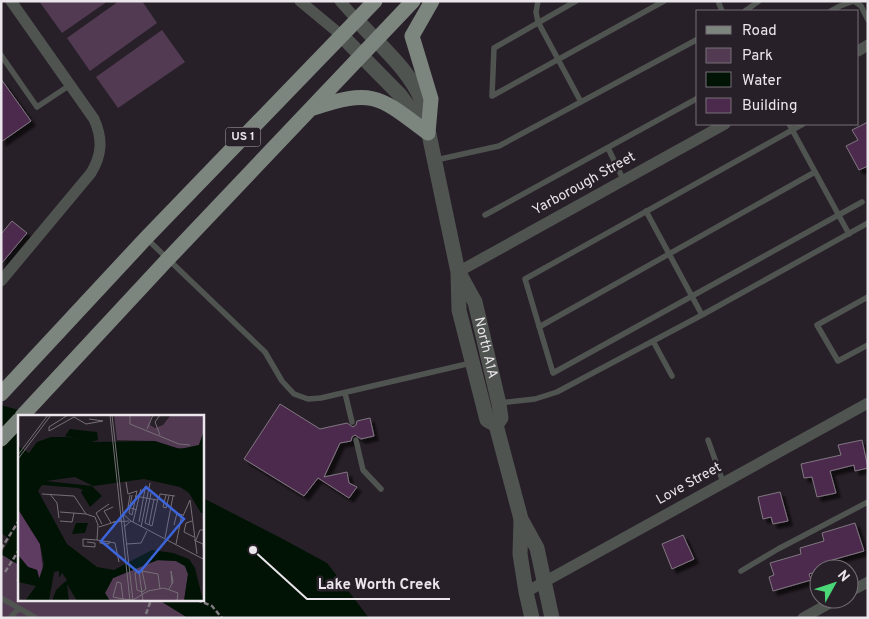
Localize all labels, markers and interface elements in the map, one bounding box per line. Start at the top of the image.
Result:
legend [696,10,859,125]
text: Road [742,22,777,41]
text: Park [742,47,773,66]
text: Water [742,72,782,91]
text: Building [742,97,797,116]
road number: US 1 [226,128,260,146]
street label: Yarborough Street [530,149,638,219]
street label: North A1A [470,315,501,380]
inset map [18,415,204,602]
street label: Love Street [653,459,725,509]
north arrow [809,559,859,609]
text: N [833,567,853,586]
callout: Lake Worth Creek [307,569,450,599]
text: Lake Worth Creek [318,576,440,595]

